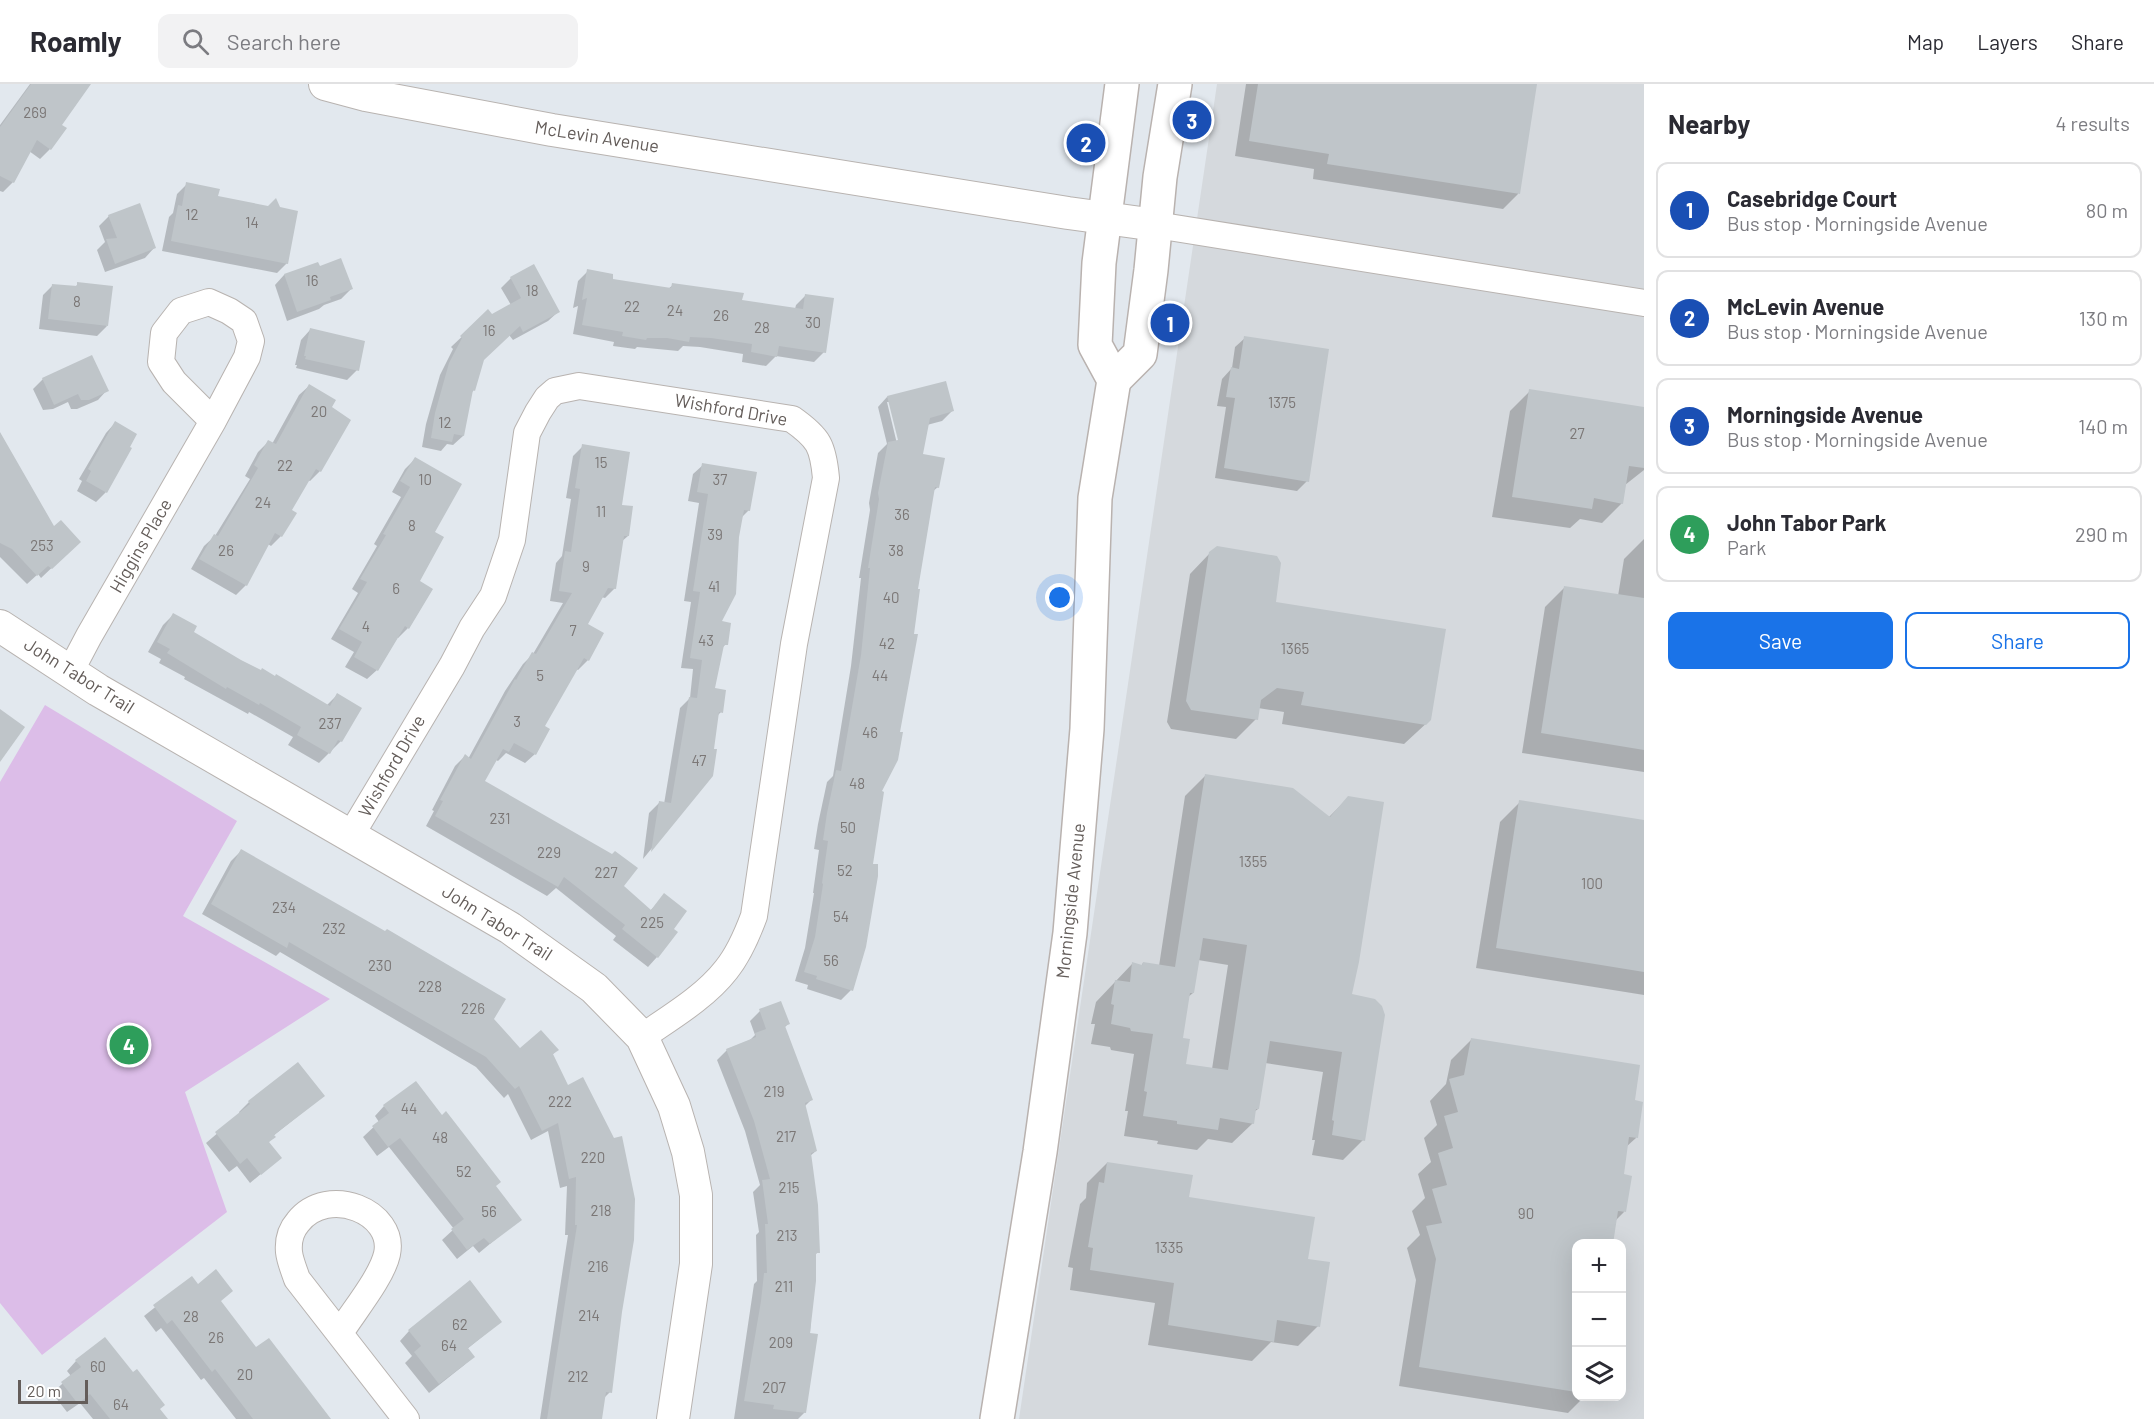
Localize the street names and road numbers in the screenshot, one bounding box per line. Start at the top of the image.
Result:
street label: McLevin Avenue [533,115,661,157]
street label: Wishford Drive [673,388,789,430]
street label: Higgins Place [104,494,176,597]
street label: John Tabor Trail [20,633,139,718]
street label: Wishford Drive [353,711,429,820]
street label: Morningside Avenue [1051,822,1089,980]
street label: John Tabor Trail [438,880,557,965]

